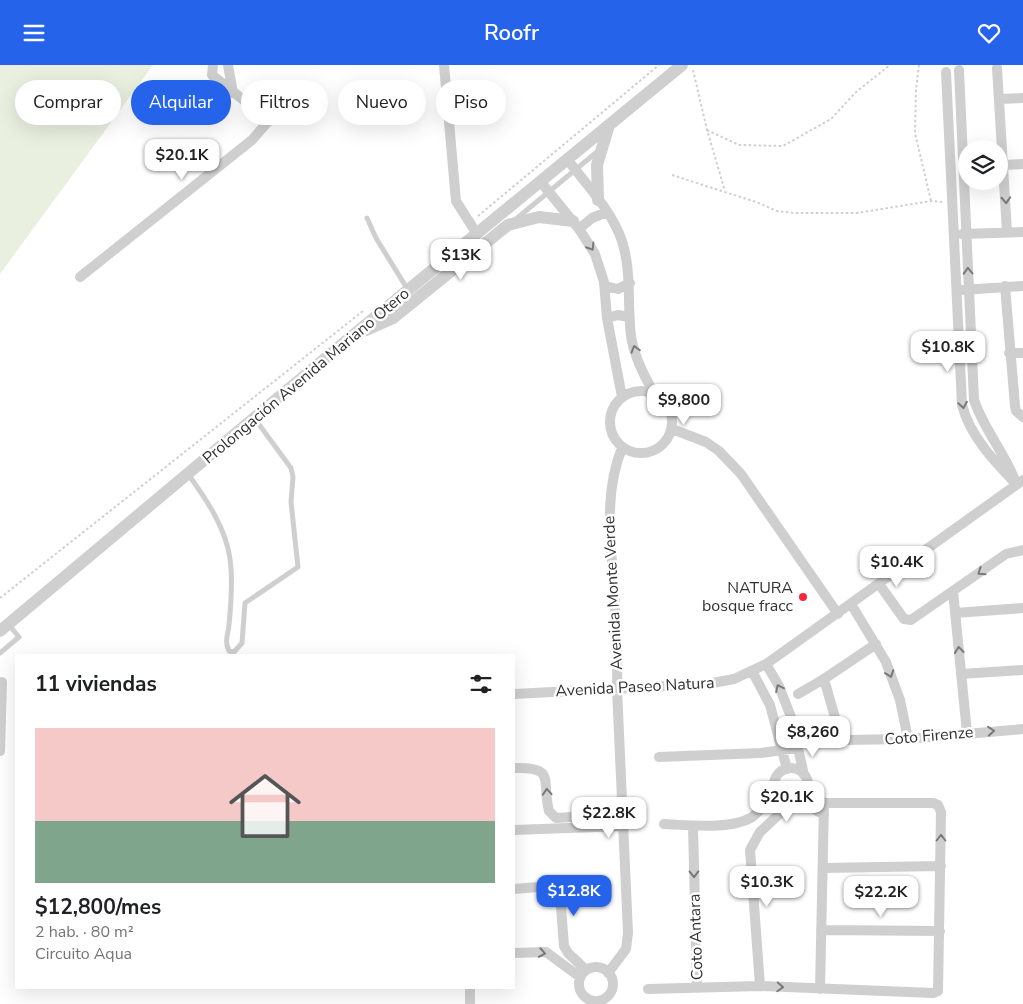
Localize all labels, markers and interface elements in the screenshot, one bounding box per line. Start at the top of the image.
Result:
text: Roofr [484,18,539,48]
icon: menu [20,19,48,47]
icon: heart [975,19,1003,47]
chip: Comprar [15,80,121,125]
chip: Alquilar [131,80,231,125]
chip: Filtros [241,80,328,125]
chip: Nuevo [338,80,426,125]
chip: Piso [436,80,506,125]
pin: $20.1K [141,139,223,181]
map controls [958,140,1008,190]
button: layers [958,140,1008,190]
text: $20.1K [156,144,209,166]
one-way arrow [1000,197,1011,205]
pin: $13K [431,239,491,281]
one-way arrow [585,242,594,251]
text: $13K [441,244,481,266]
one-way arrow [963,267,973,274]
street label: Prolongación Avenida Mariano Otero [198,283,414,469]
pin: $10.8K [907,331,989,373]
text: $10.8K [922,336,975,358]
one-way arrow [630,345,640,353]
pin: $9,800 [643,383,725,426]
text: $9,800 [658,389,710,411]
one-way arrow [957,401,968,409]
street label: Avenida Monte Verde [598,515,628,671]
pin: $10.4K [856,545,938,588]
text: $10.4K [871,551,924,573]
one-way arrow [977,566,986,575]
place label: NATURA bosque fracc [702,577,794,617]
marker: NATURA bosque fracc [797,591,809,603]
one-way arrow [954,645,965,653]
one-way arrow [884,669,894,678]
text: 11 viviendas [35,670,157,698]
icon: filters [467,670,495,698]
street label: Avenida Paseo Natura [555,672,715,702]
one-way arrow [775,684,785,693]
pin: $8,260 [772,715,854,758]
text: $8,260 [787,721,839,743]
street label: Coto Firenze [884,721,974,751]
one-way arrow [987,726,995,737]
icon: home [220,761,310,851]
pin: $20.1K [746,781,828,823]
text: $20.1K [761,786,814,808]
one-way arrow [541,788,552,796]
pin: $22.8K [568,797,650,839]
text: $22.8K [583,802,636,824]
one-way arrow [936,834,946,842]
pin: $10.3K [726,865,808,908]
one-way arrow [689,871,699,879]
text: $10.3K [741,871,794,893]
pin: $12.8K [533,875,615,917]
pin: $22.2K [840,875,922,918]
text: $12.8K [548,880,601,902]
text: $22.2K [855,881,908,903]
text: $12,800/mes [35,893,161,921]
street label: Coto Antara [683,893,709,981]
text: 2 hab. · 80 m² [35,921,134,943]
text: Circuito Aqua [35,943,132,965]
one-way arrow [538,947,547,958]
one-way arrow [777,981,785,992]

